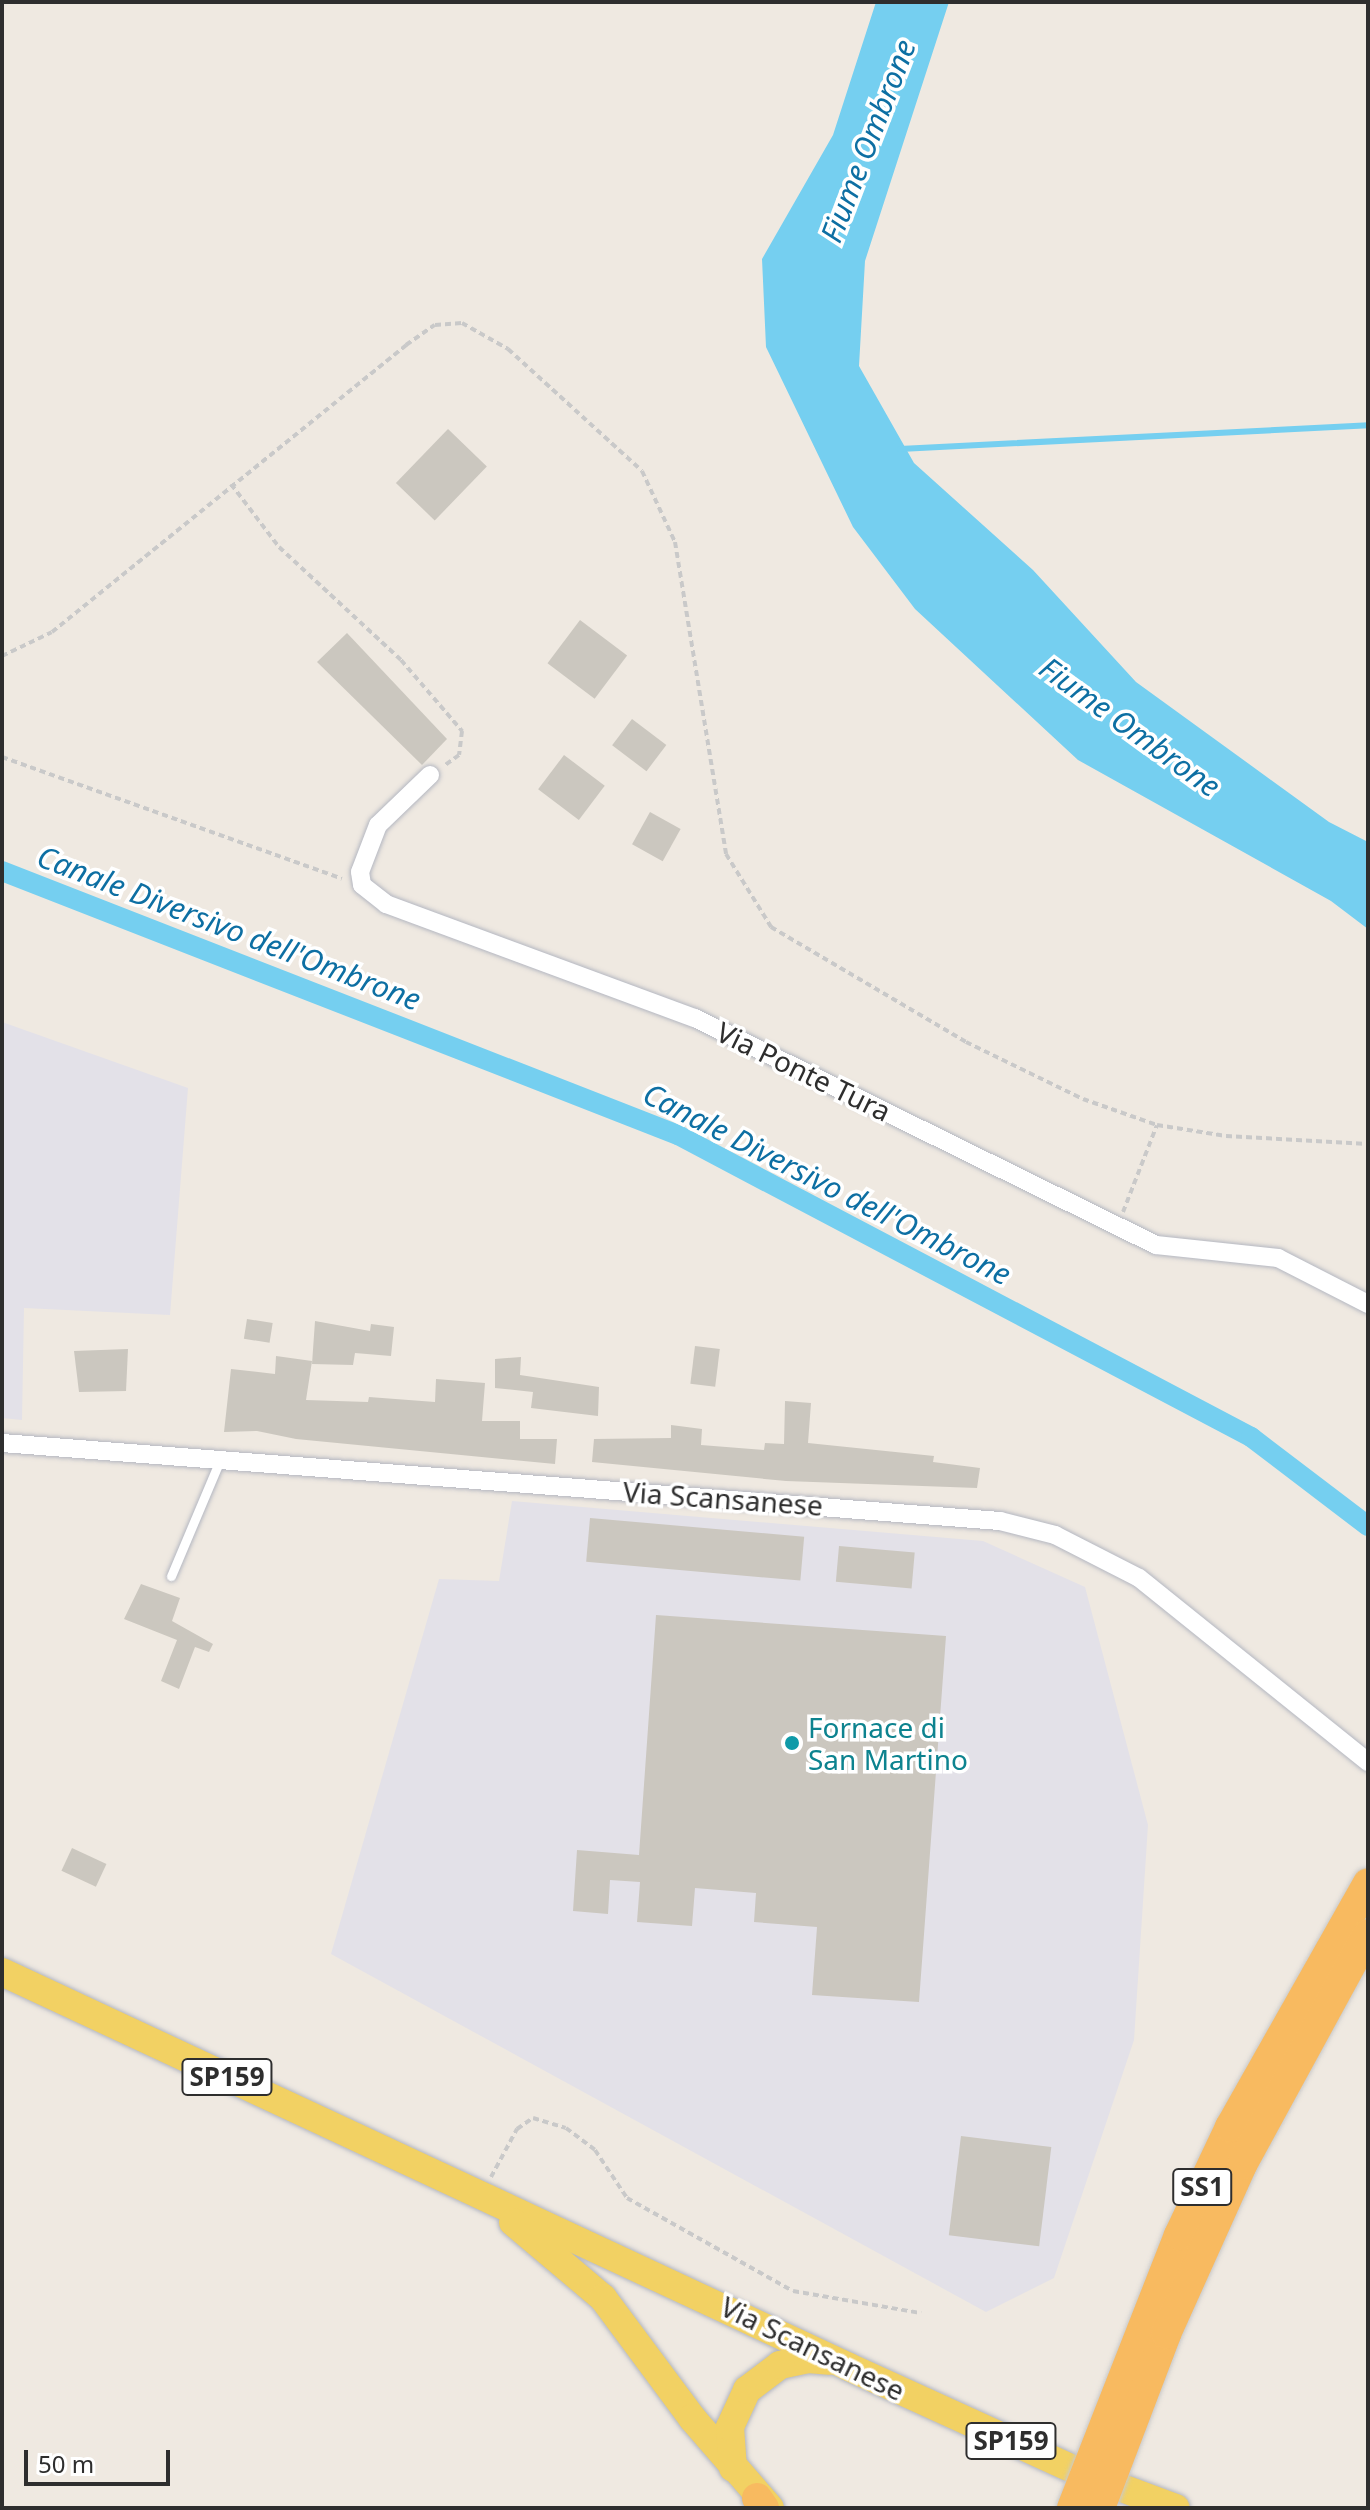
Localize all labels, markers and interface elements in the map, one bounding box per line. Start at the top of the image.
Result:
water label: Fiume Ombrone [813,35,923,247]
water label: Fiume Ombrone [1033,649,1227,805]
water label: Canale Diversivo dell'Ombrone [32,838,426,1018]
street label: Via Ponte Tura [711,1014,897,1128]
water label: Canale Diversivo dell'Ombrone [637,1075,1017,1293]
street label: Via Scansanese [622,1474,824,1522]
place label: Fornace di San Martino [808,1710,968,1776]
marker: Fornace di San Martino [783,1734,801,1752]
road number: SP159 [181,2055,273,2099]
road number: SS1 [1172,2165,1232,2209]
street label: Via Scansanese [716,2289,910,2407]
road number: SP159 [965,2419,1057,2463]
scale bar [28,2434,174,2484]
text: 50 m [38,2447,94,2480]

